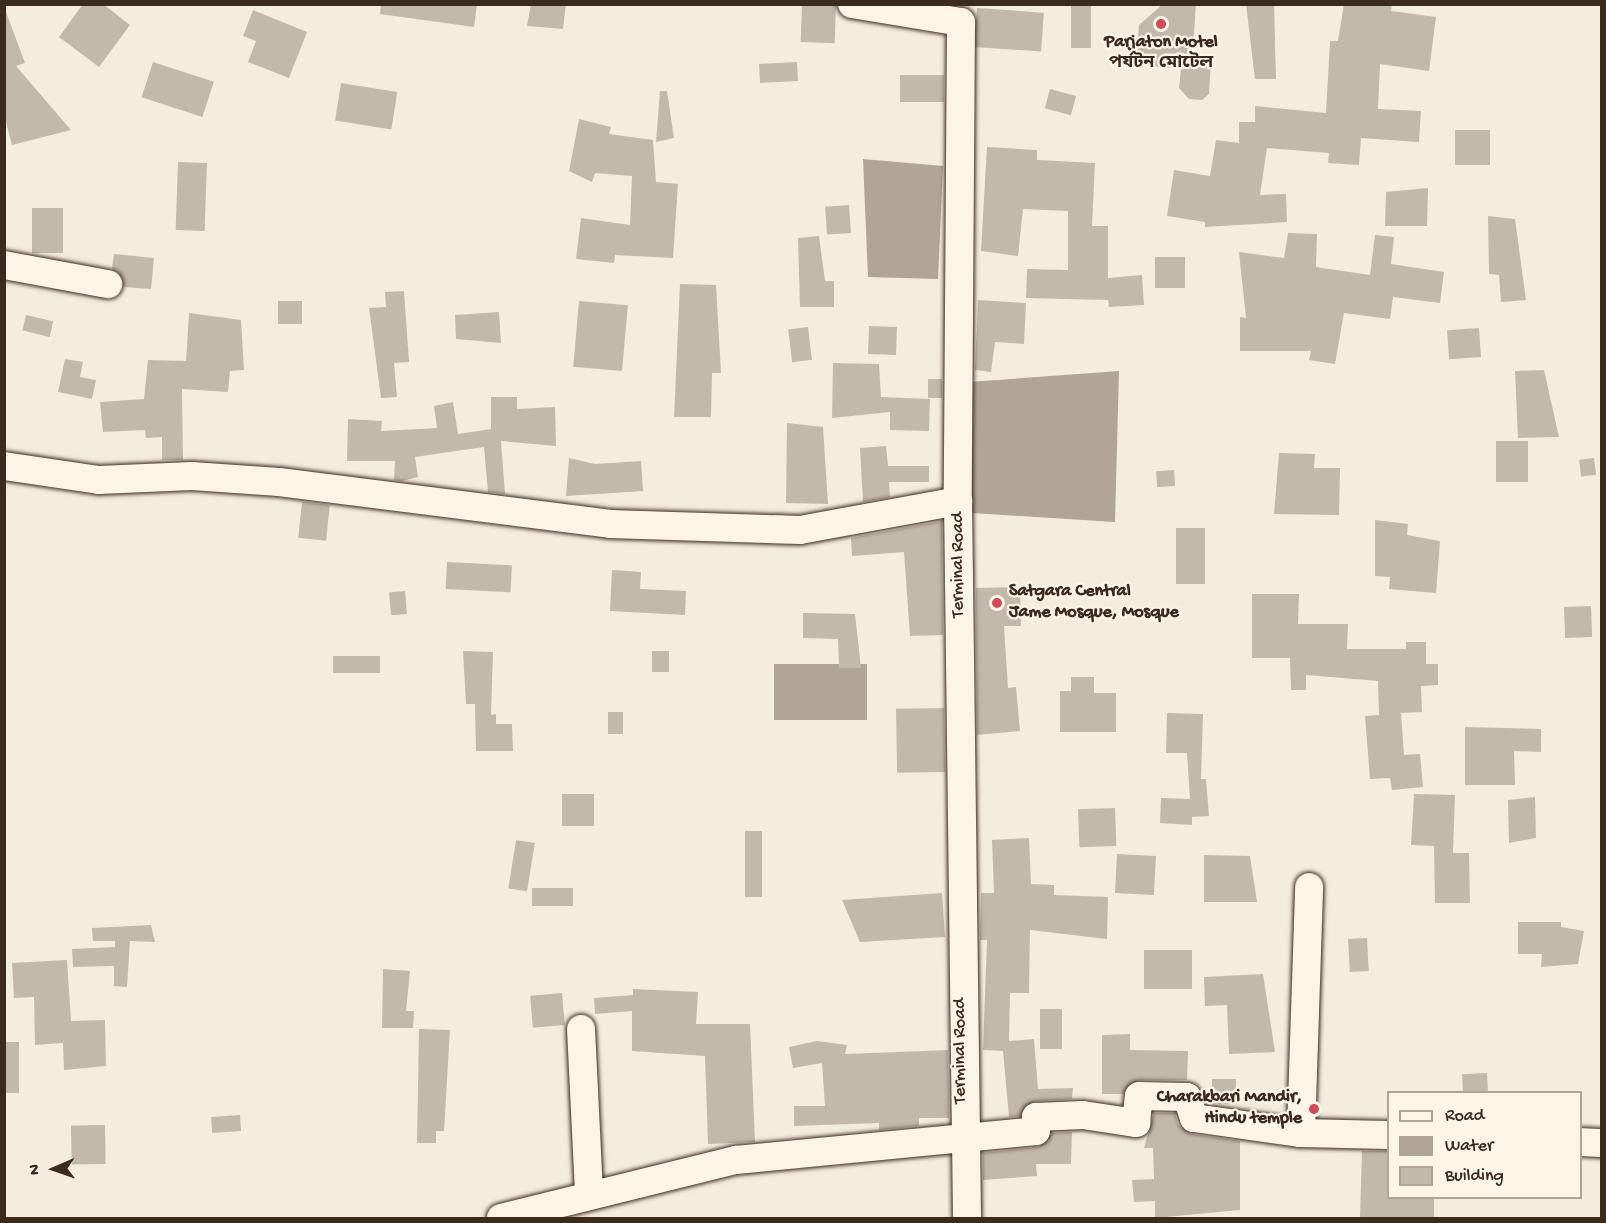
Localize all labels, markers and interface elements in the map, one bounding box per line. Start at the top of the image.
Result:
marker: Parjaton Motel পর্যটন মোটেল [1154,17,1168,31]
place label: Parjaton Motel পর্যটন মোটেল [1104,33,1218,76]
street label: Terminal Road [948,512,970,618]
place label: Satgara Central Jame Mosque, Mosque [1009,582,1179,624]
marker: Satgara Central Jame Mosque, Mosque [990,596,1004,610]
street label: Terminal Road [950,998,972,1104]
place label: Charakbari Mandir, Hindu temple [1157,1088,1302,1130]
legend [1387,1091,1582,1199]
marker: Charakbari Mandir, Hindu temple [1307,1102,1321,1116]
text: Road [1445,1106,1484,1127]
text: Water [1445,1136,1493,1157]
north arrow [24,1139,84,1199]
text: N [26,1164,45,1175]
text: Building [1445,1166,1504,1187]

